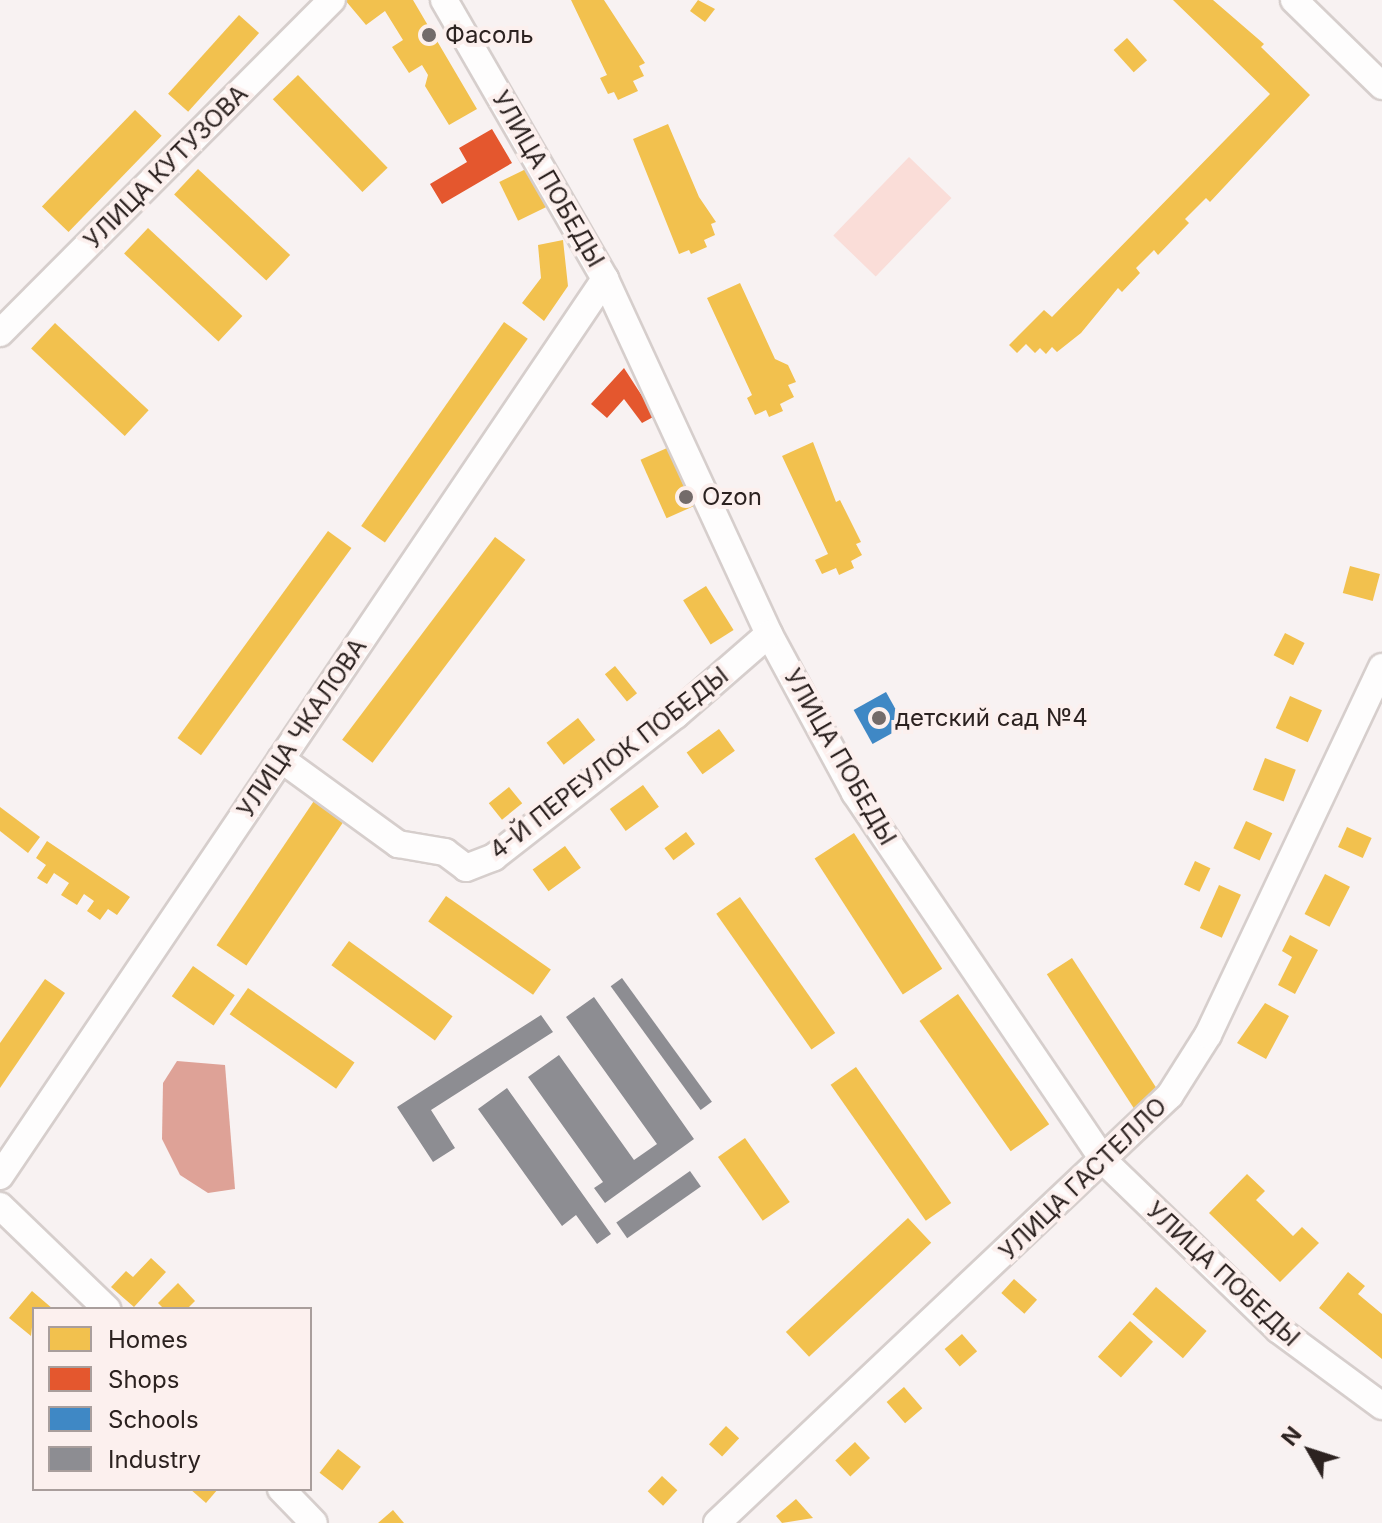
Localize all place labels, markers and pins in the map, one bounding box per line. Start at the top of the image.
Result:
place label: Фасоль [445,21,534,49]
marker: Фасоль [420,26,438,44]
place label: Ozon [702,483,762,511]
marker: Ozon [677,488,695,506]
place label: детский сад №4 [895,704,1088,732]
marker: детский сад №4 [870,709,888,727]

